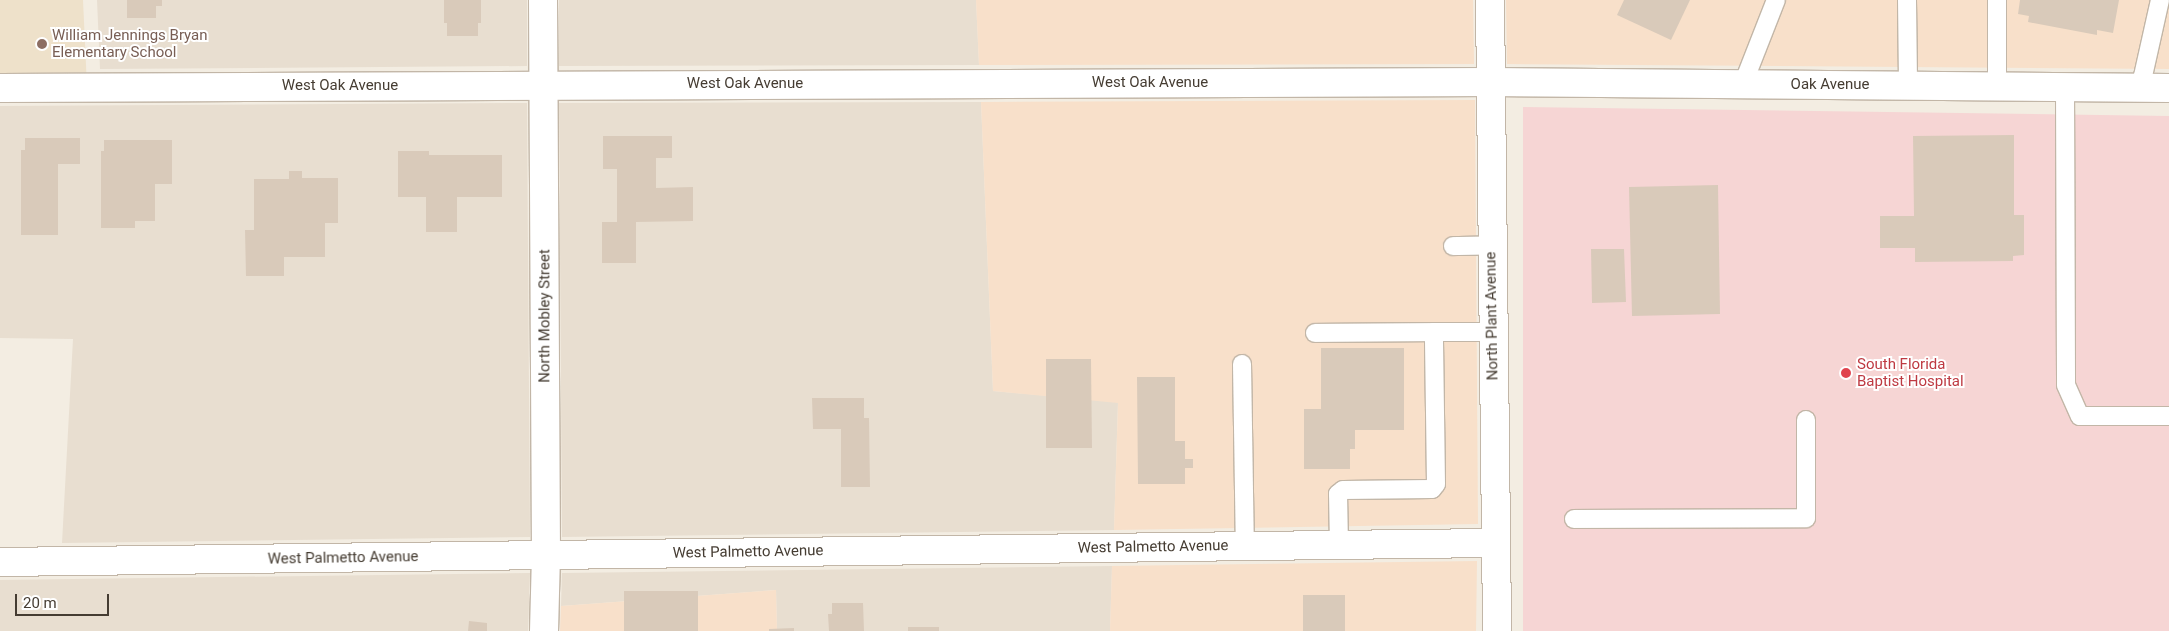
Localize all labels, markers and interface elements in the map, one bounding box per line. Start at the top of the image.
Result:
place label: William Jennings Bryan Elementary School [52,26,208,61]
marker: William Jennings Bryan Elementary School [36,38,48,50]
street label: West Oak Avenue [1092,74,1208,92]
street label: West Oak Avenue [687,75,803,93]
street label: Oak Avenue [1791,76,1869,94]
street label: West Oak Avenue [282,77,398,95]
street label: North Mobley Street [536,249,554,383]
street label: North Plant Avenue [1482,251,1502,381]
place label: South Florida Baptist Hospital [1857,355,1964,390]
marker: South Florida Baptist Hospital [1839,366,1853,380]
street label: West Palmetto Avenue [1078,537,1228,557]
street label: West Palmetto Avenue [673,542,823,562]
street label: West Palmetto Avenue [268,548,418,568]
scale bar [18,584,111,616]
text: 20 m [23,594,57,612]

